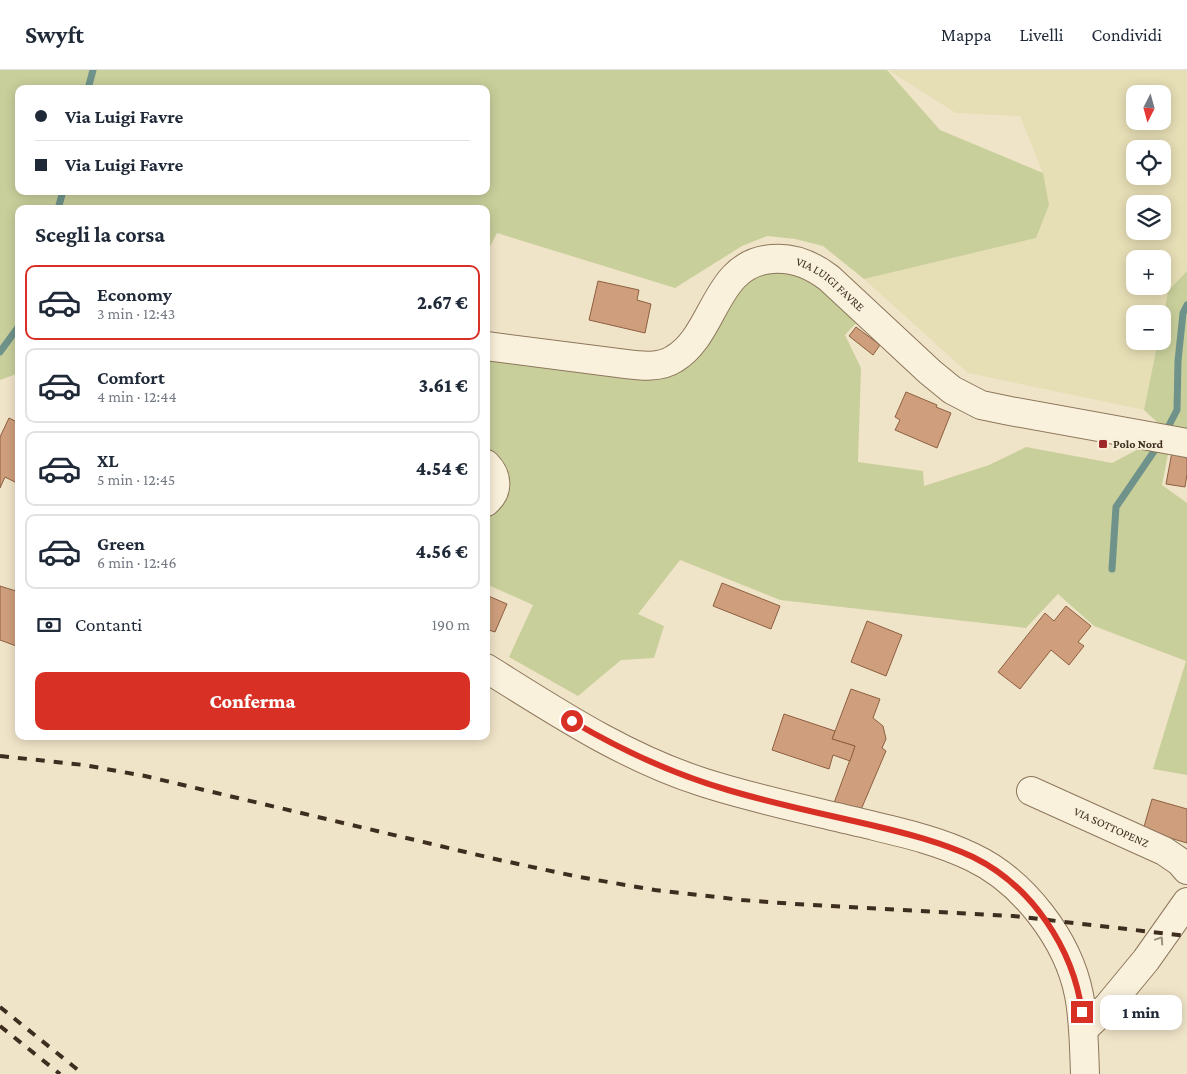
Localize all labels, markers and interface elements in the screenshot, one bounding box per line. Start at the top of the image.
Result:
text: Swyft [25,21,84,48]
text: Mappa [941,25,992,45]
text: Livelli [1020,25,1063,45]
text: Condividi [1091,25,1162,45]
north arrow [1126,85,1171,130]
map controls [1126,85,1171,350]
text: Via Luigi Favre [65,106,183,127]
button: locate [1126,140,1171,185]
text: Via Luigi Favre [65,154,183,175]
button: layers [1126,195,1171,240]
text: Scegli la corsa [35,222,165,247]
button: + [1126,250,1171,295]
street label: VIA LUIGI FAVRE [794,254,868,315]
icon: car [37,280,82,325]
text: Economy [97,284,172,305]
text: 2.67 € [417,292,468,313]
text: 3 min · 12:43 [97,305,175,322]
button: − [1126,305,1171,350]
icon: car [37,363,82,408]
text: Comfort [97,367,165,388]
text: 3.61 € [419,375,468,396]
text: 4 min · 12:44 [97,388,177,405]
place label: Polo Nord [1113,437,1163,451]
marker: Polo Nord [1097,438,1109,450]
icon: car [37,446,82,491]
text: XL [97,450,119,471]
text: 4.54 € [416,458,468,479]
text: 5 min · 12:45 [97,471,175,488]
icon: car [37,529,82,574]
text: Green [97,533,145,554]
text: 4.56 € [415,541,468,562]
text: 6 min · 12:46 [97,554,177,571]
icon: cash [35,611,63,639]
text: Contanti [75,614,142,635]
text: 190 m [432,616,470,633]
button: Conferma [35,672,470,730]
route start [561,710,583,732]
street label: VIA SOTTOPENZ [1071,804,1151,850]
one-way arrow [1154,937,1163,946]
callout: 1 min [1100,994,1182,1030]
route end [1071,1001,1093,1023]
text: 1 min [1122,1004,1160,1021]

